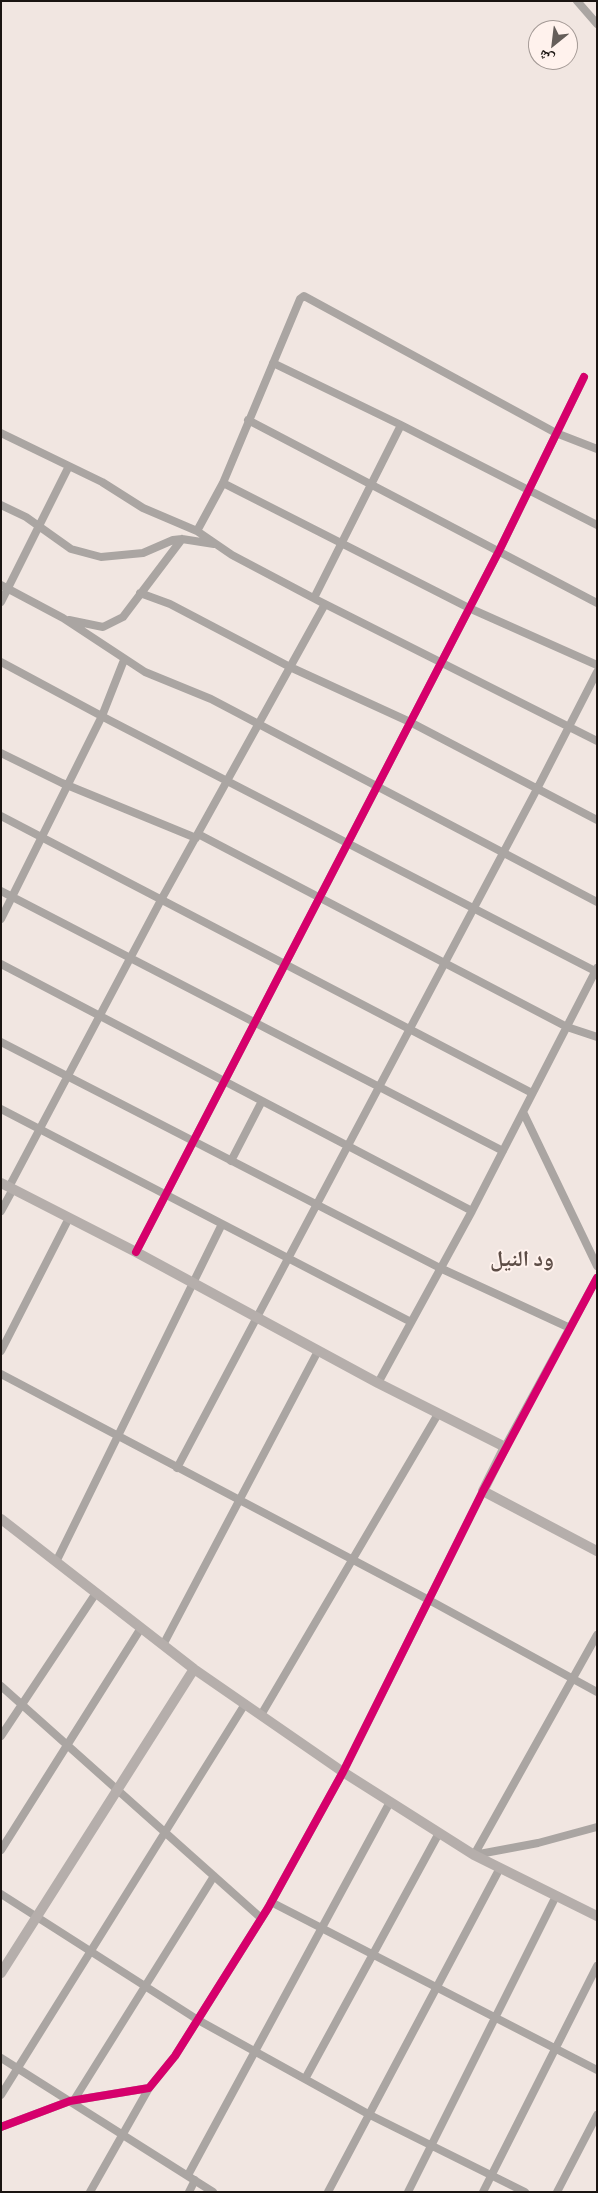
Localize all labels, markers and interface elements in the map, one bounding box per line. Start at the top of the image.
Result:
north arrow [528,20,578,70]
text: ش [535,46,557,69]
district label: ود النيل [490,1247,554,1273]

